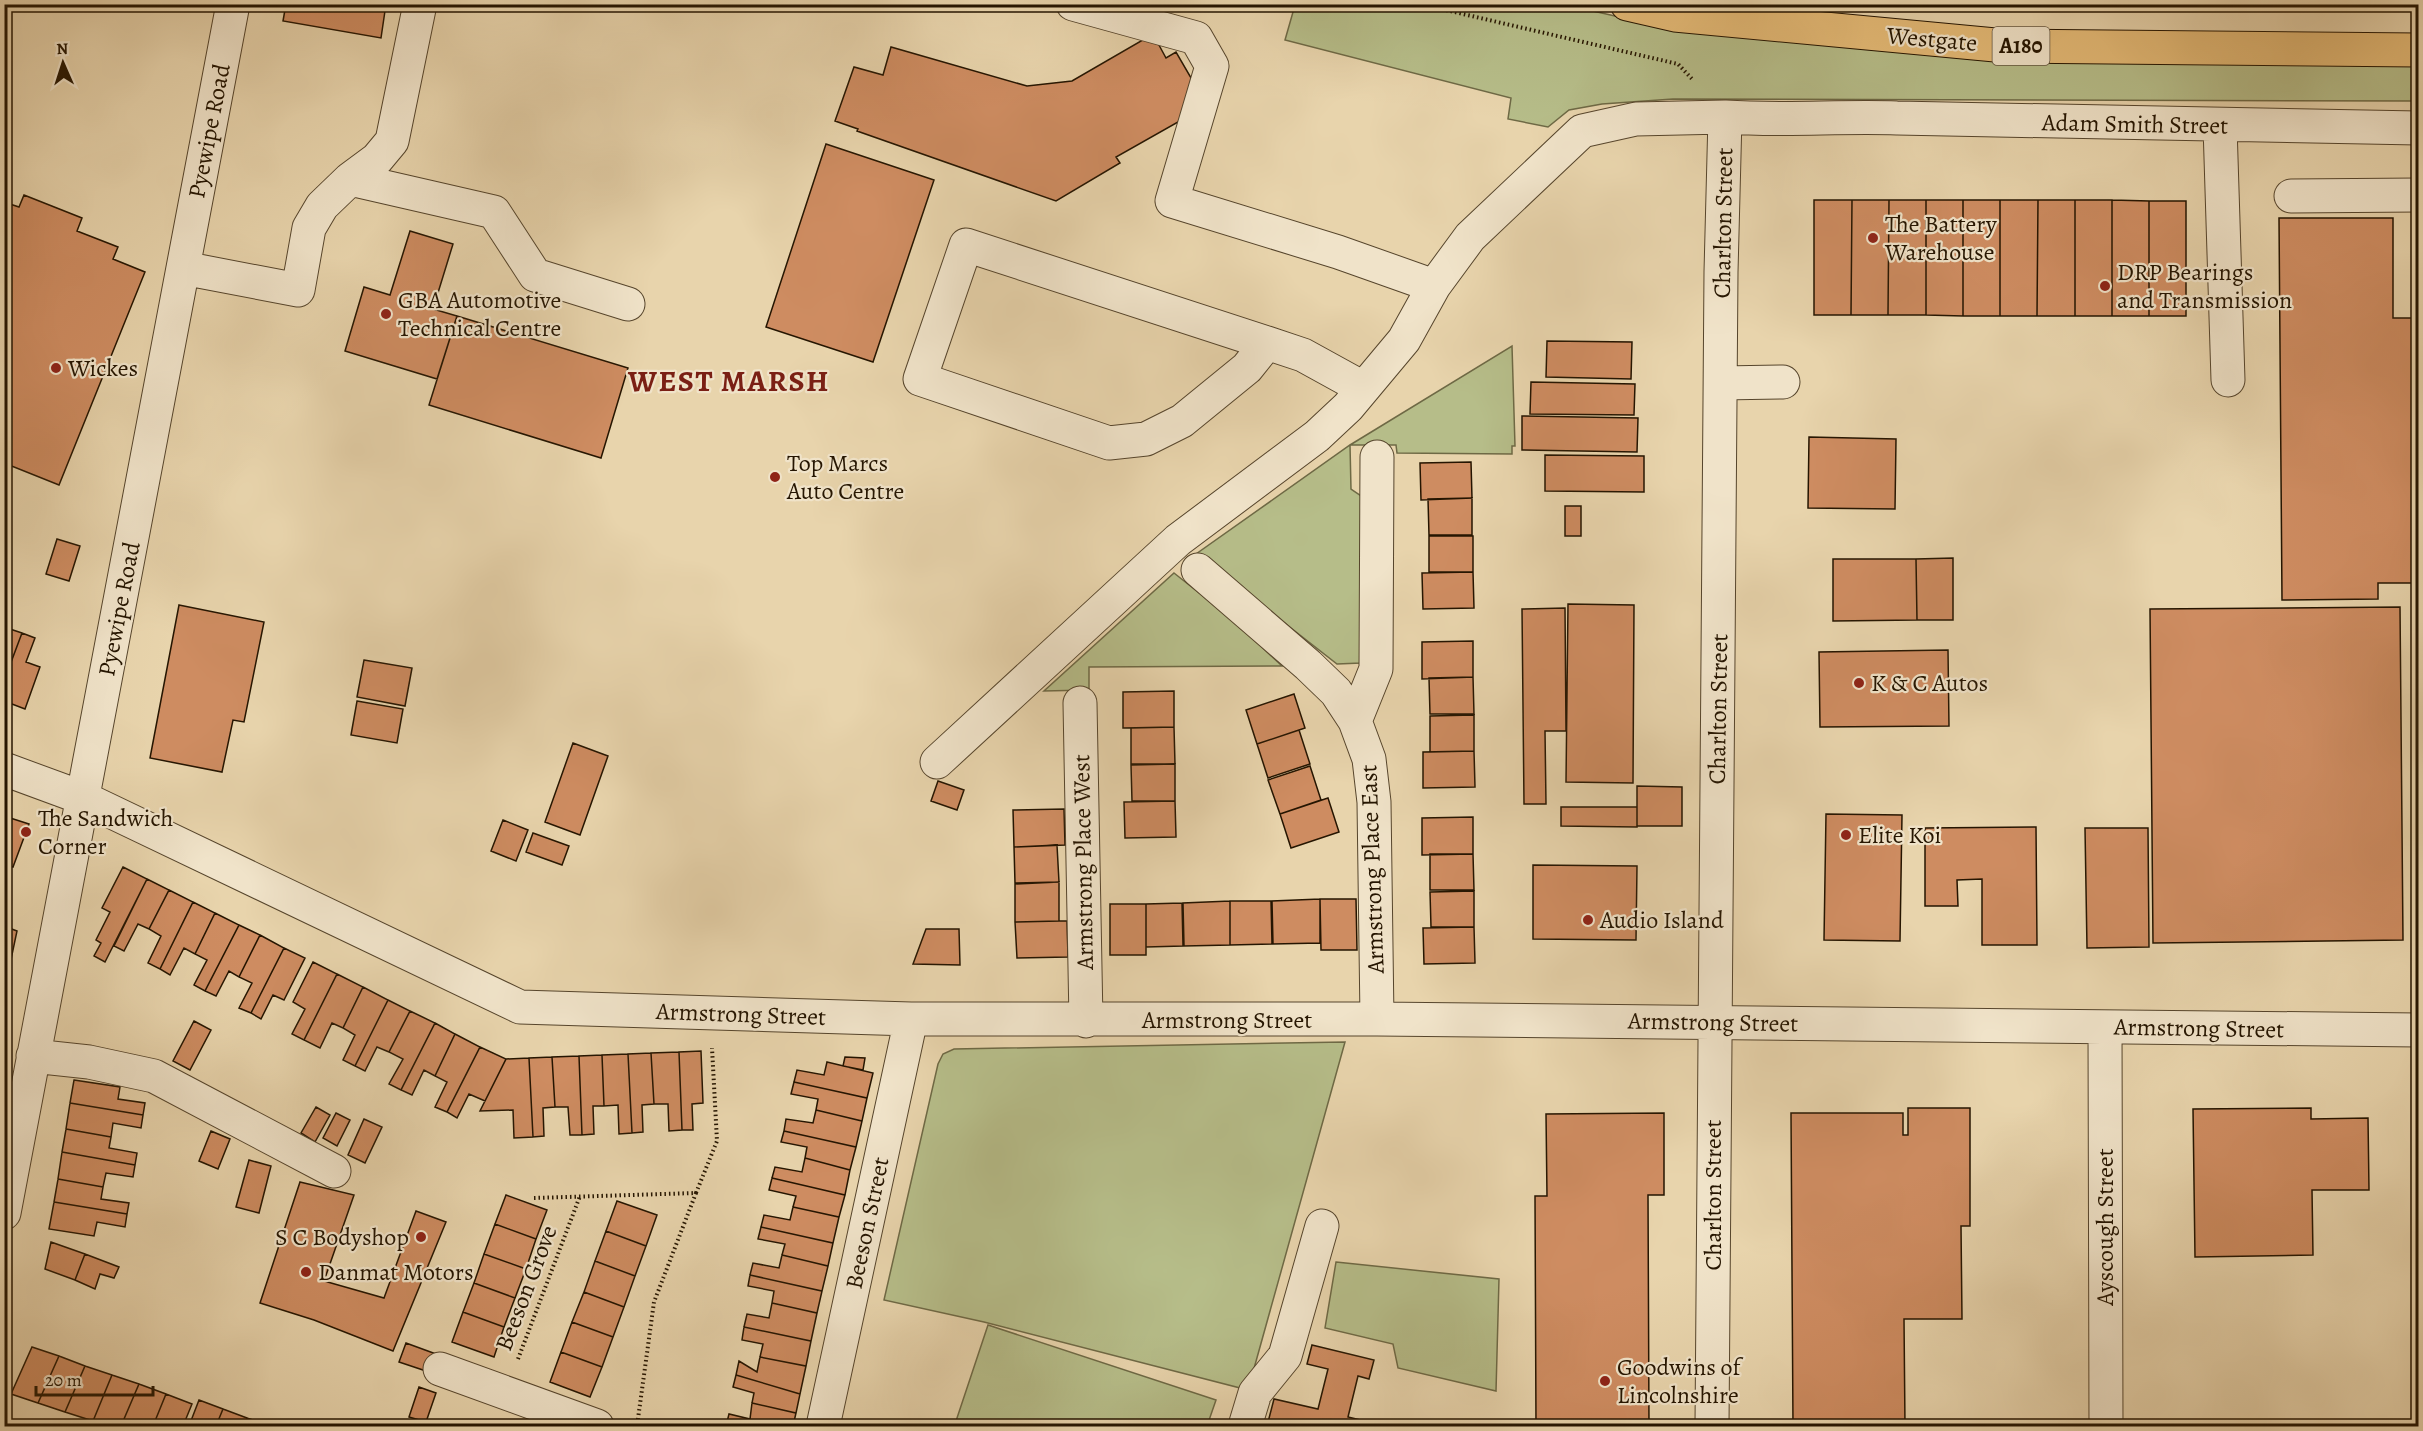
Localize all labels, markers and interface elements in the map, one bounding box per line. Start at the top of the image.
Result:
street label: Westgate [1885,19,1978,59]
road number: A180 [1992,27,2050,65]
north arrow [33,33,93,93]
text: N [56,38,69,60]
street label: Pyewipe Road [180,61,238,201]
street label: Adam Smith Street [2041,106,2228,142]
street label: Charlton Street [1706,147,1740,299]
place label: The Battery Warehouse [1884,208,1997,268]
marker: The Battery Warehouse [1866,231,1880,245]
place label: DRP Bearings and Transmission [2117,256,2292,316]
marker: DRP Bearings and Transmission [2098,279,2112,293]
place label: GBA Automotive Technical Centre [398,284,561,344]
marker: GBA Automotive Technical Centre [379,307,393,321]
place label: Wickes [67,352,138,384]
marker: Wickes [49,361,63,375]
district label: WEST MARSH [627,361,830,401]
place label: Top Marcs Auto Centre [786,447,904,507]
marker: Top Marcs Auto Centre [768,470,782,484]
street label: Pyewipe Road [90,539,148,679]
street label: Charlton Street [1701,633,1735,785]
place label: K & C Autos [1871,667,1988,699]
marker: K & C Autos [1852,676,1866,690]
street label: Armstrong Place West [1065,754,1101,971]
street label: Armstrong Place East [1352,764,1392,975]
place label: The Sandwich Corner [38,802,174,862]
place label: Elite Koi [1858,819,1941,851]
marker: The Sandwich Corner [19,825,33,839]
marker: Elite Koi [1839,828,1853,842]
place label: Audio Island [1599,904,1724,936]
marker: Audio Island [1581,913,1595,927]
street label: Armstrong Street [654,995,827,1033]
street label: Armstrong Street [1141,1004,1312,1036]
street label: Armstrong Street [1627,1005,1798,1039]
street label: Armstrong Street [2113,1011,2284,1045]
street label: Charlton Street [1697,1119,1729,1270]
street label: Ayscough Street [2089,1148,2121,1307]
street label: Beeson Street [837,1154,897,1292]
place label: S C Bodyshop [275,1221,409,1253]
street label: Beeson Grove [487,1221,565,1355]
marker: S C Bodyshop [414,1230,428,1244]
place label: Danmat Motors [318,1256,474,1288]
marker: Danmat Motors [299,1265,313,1279]
place label: Goodwins of Lincolnshire [1617,1351,1744,1411]
scale bar [36,1359,153,1397]
text: 20 m [45,1368,82,1392]
marker: Goodwins of Lincolnshire [1598,1374,1612,1388]

